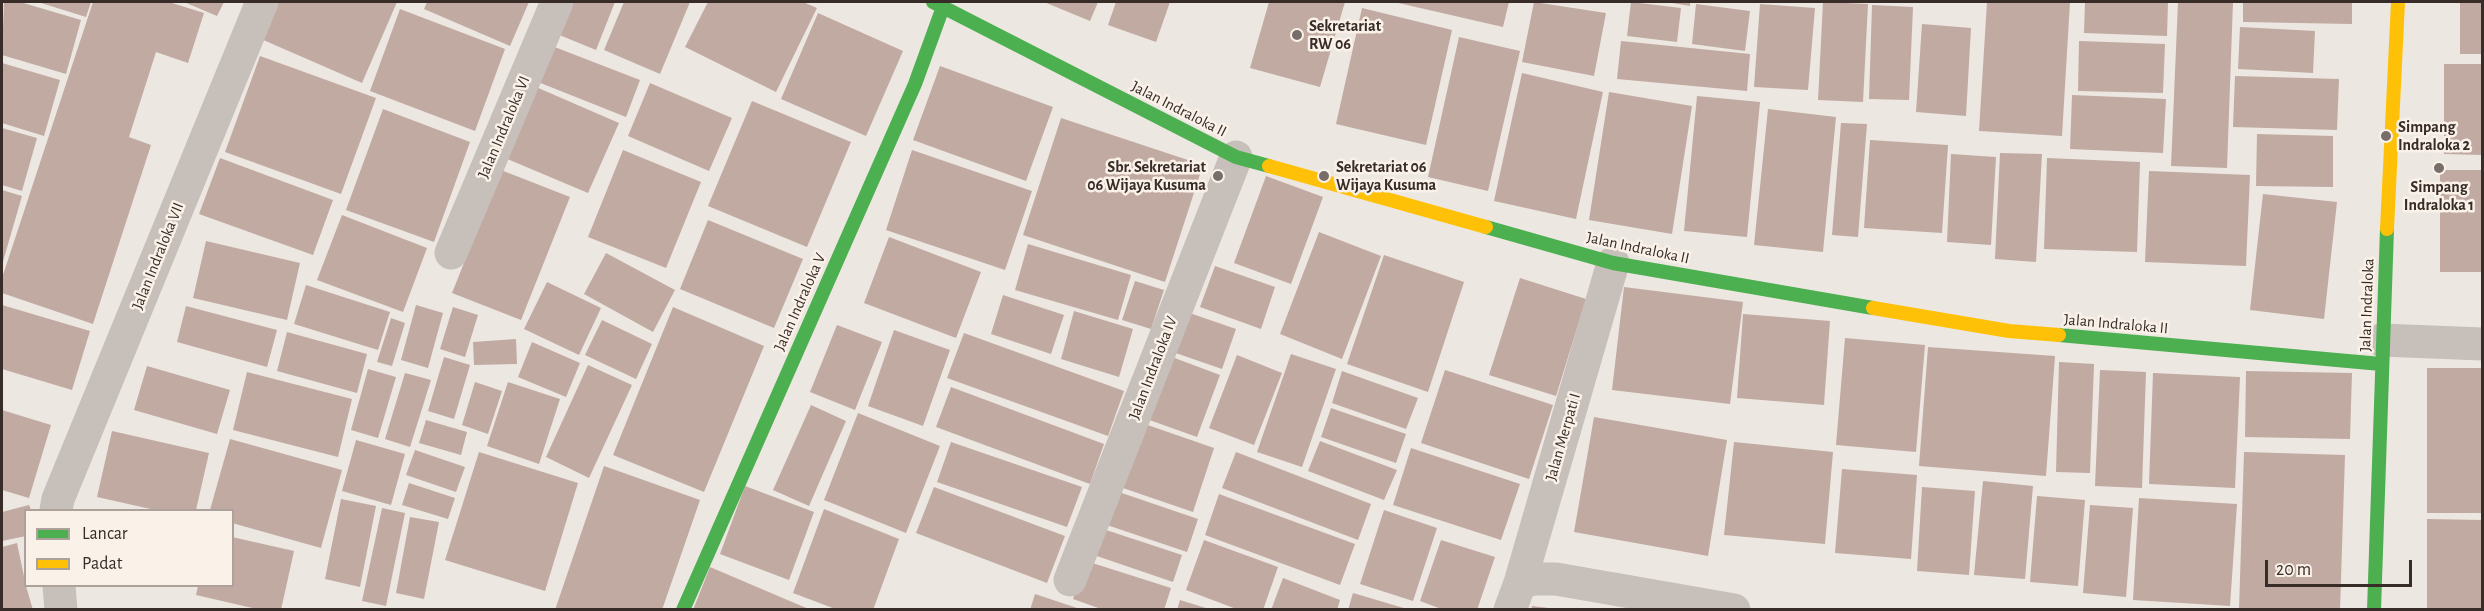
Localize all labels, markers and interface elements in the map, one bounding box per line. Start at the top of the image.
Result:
place label: Sekretariat RW 06 [1309,16,1381,54]
marker: Sekretariat RW 06 [1290,28,1304,42]
street label: Jalan Indraloka VI [474,73,534,181]
street label: Jalan Indraloka II [1128,77,1230,141]
place label: Simpang Indraloka 2 [2398,117,2470,155]
marker: Simpang Indraloka 2 [2379,129,2393,143]
place label: Sbr. Sekretariat 06 Wijaya Kusuma [1087,157,1206,195]
place label: Sekretariat 06 Wijaya Kusuma [1336,157,1436,195]
marker: Simpang Indraloka 1 [2432,161,2446,175]
marker: Sbr. Sekretariat 06 Wijaya Kusuma [1211,169,1225,183]
marker: Sekretariat 06 Wijaya Kusuma [1317,169,1331,183]
place label: Simpang Indraloka 1 [2404,177,2474,215]
street label: Jalan Indraloka VII [128,200,188,312]
street label: Jalan Indraloka II [1585,228,1691,268]
street label: Jalan Indraloka V [770,250,830,354]
street label: Jalan Indraloka [2356,258,2378,352]
street label: Jalan Indraloka II [2063,310,2169,338]
street label: Jalan Indraloka IV [1124,314,1182,422]
street label: Jalan Merpati I [1541,391,1585,483]
legend [24,509,234,587]
text: Lancar [82,525,128,543]
scale bar [2268,548,2415,586]
text: Padat [82,555,123,573]
text: 20 m [2276,561,2311,579]

